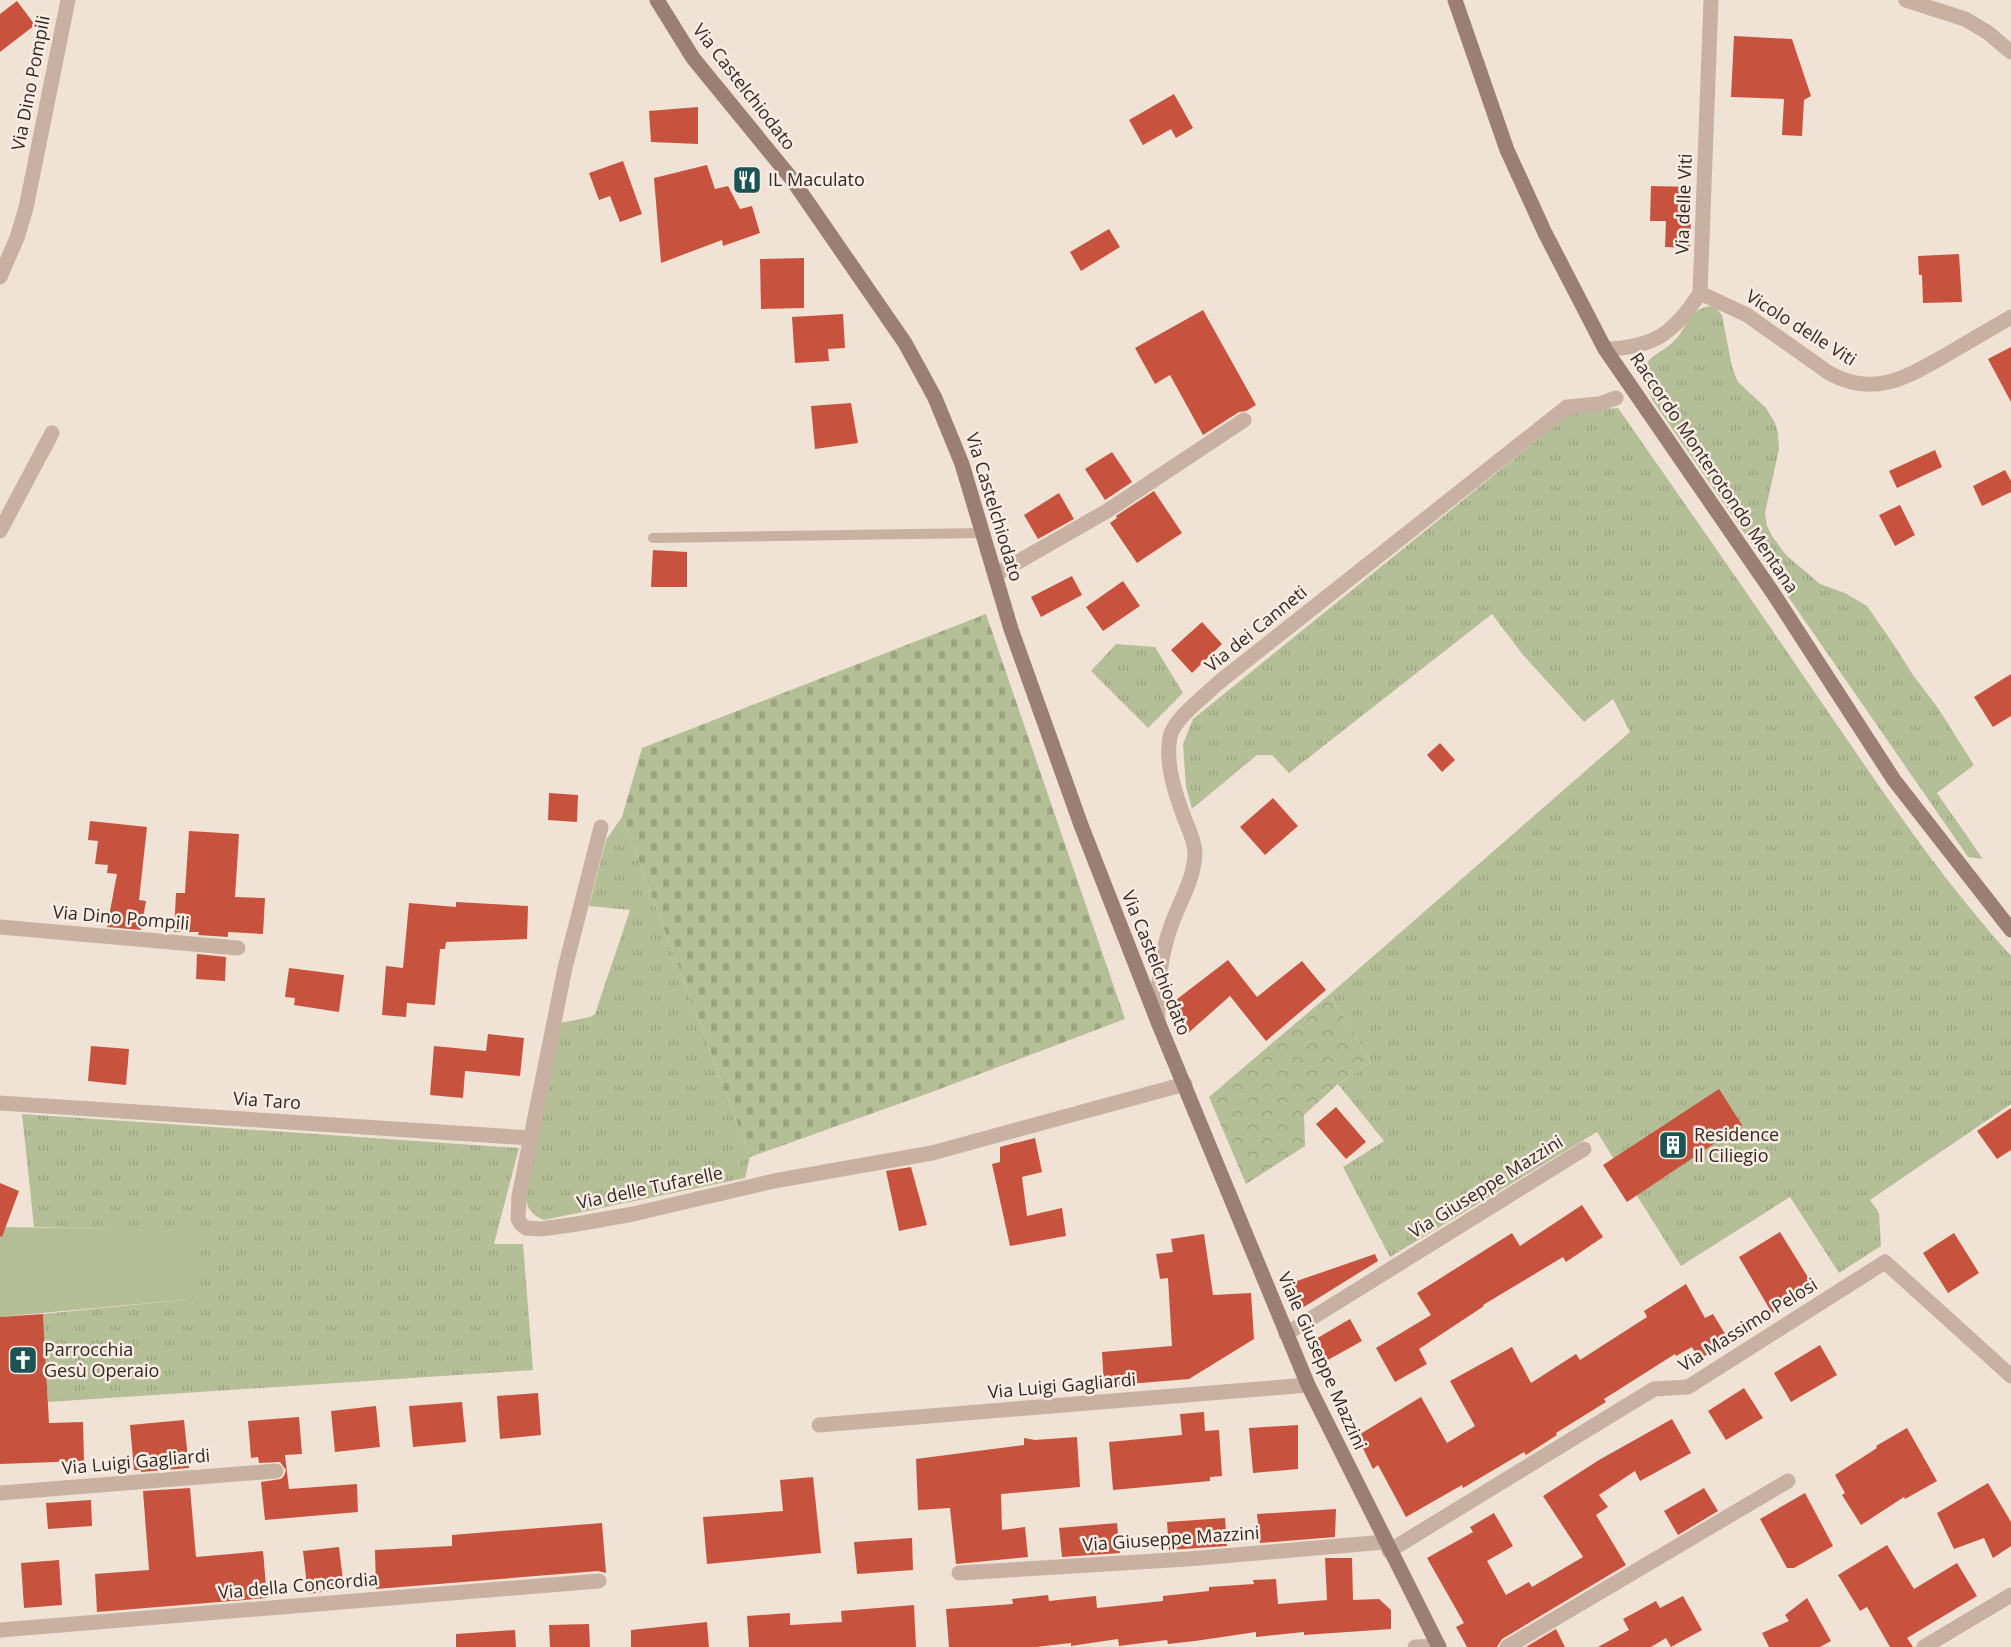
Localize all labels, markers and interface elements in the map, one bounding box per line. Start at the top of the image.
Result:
street label: Via Dino Pompili [5,13,55,152]
street label: Via Castelchiodato [688,18,802,155]
street label: Via delle Viti [1669,153,1697,255]
restaurant icon: IL Maculato [731,164,763,196]
place label: IL Maculato [768,167,865,191]
street label: Vicolo delle Viti [1742,284,1861,371]
street label: Raccordo Monterotondo Mentana [1625,347,1805,597]
street label: Via Castelchiodato [961,429,1029,584]
street label: Via dei Canneti [1199,580,1311,677]
street label: Via Castelchiodato [1117,887,1197,1039]
street label: Via Dino Pompili [52,899,190,935]
street label: Via Taro [232,1086,302,1114]
place label: Residence Il Ciliegio [1694,1122,1779,1167]
street label: Via Giuseppe Mazzini [1404,1129,1567,1243]
building icon: Residence Il Ciliegio [1657,1129,1689,1161]
street label: Via delle Tufarelle [575,1160,725,1214]
street label: Viale Giuseppe Mazzini [1273,1268,1373,1453]
street label: Via Massimo Pelosi [1673,1272,1821,1377]
place label: Parrocchia Gesù Operaio [44,1337,159,1382]
church icon: Parrocchia Gesù Operaio [7,1344,39,1376]
street label: Via Luigi Gagliardi [987,1367,1137,1403]
street label: Via Luigi Gagliardi [61,1443,211,1479]
street label: Via Giuseppe Mazzini [1082,1520,1260,1556]
street label: Via della Concordia [217,1566,379,1604]

